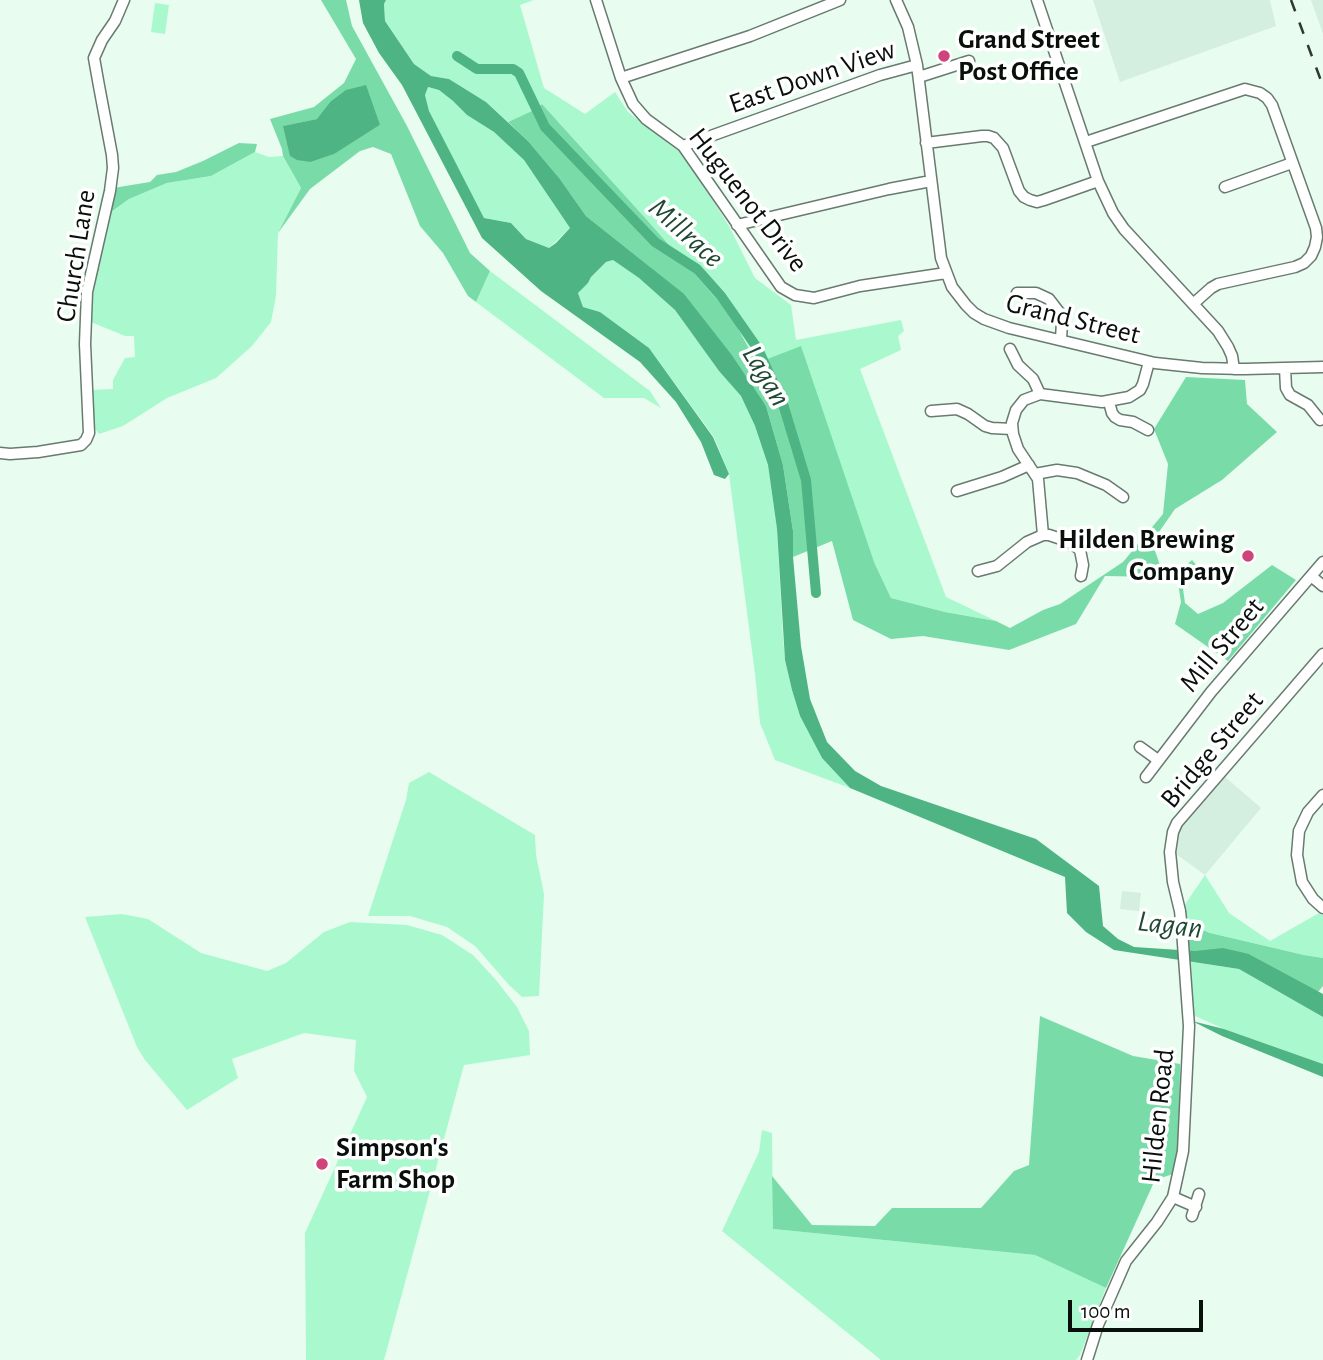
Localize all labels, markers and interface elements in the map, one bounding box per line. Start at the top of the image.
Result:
place label: Grand Street Post Office [958,23,1100,89]
street label: East Down View [724,33,900,121]
marker: Grand Street Post Office [936,48,952,64]
street label: Huguenot Drive [681,121,815,279]
street label: Church Lane [49,187,103,325]
water label: Millrace [641,190,731,276]
street label: Grand Street [1002,286,1144,352]
water label: Lagan [734,339,798,413]
place label: Hilden Brewing Company [1058,523,1234,589]
marker: Hilden Brewing Company [1240,548,1256,564]
street label: Mill Street [1173,591,1271,699]
street label: Bridge Street [1153,685,1271,815]
water label: Lagan [1135,903,1205,947]
street label: Hilden Road [1134,1047,1182,1185]
place label: Simpson's Farm Shop [336,1131,455,1197]
marker: Simpson's Farm Shop [314,1156,330,1172]
scale bar [1071,1286,1206,1330]
text: 100 m [1081,1301,1131,1322]

